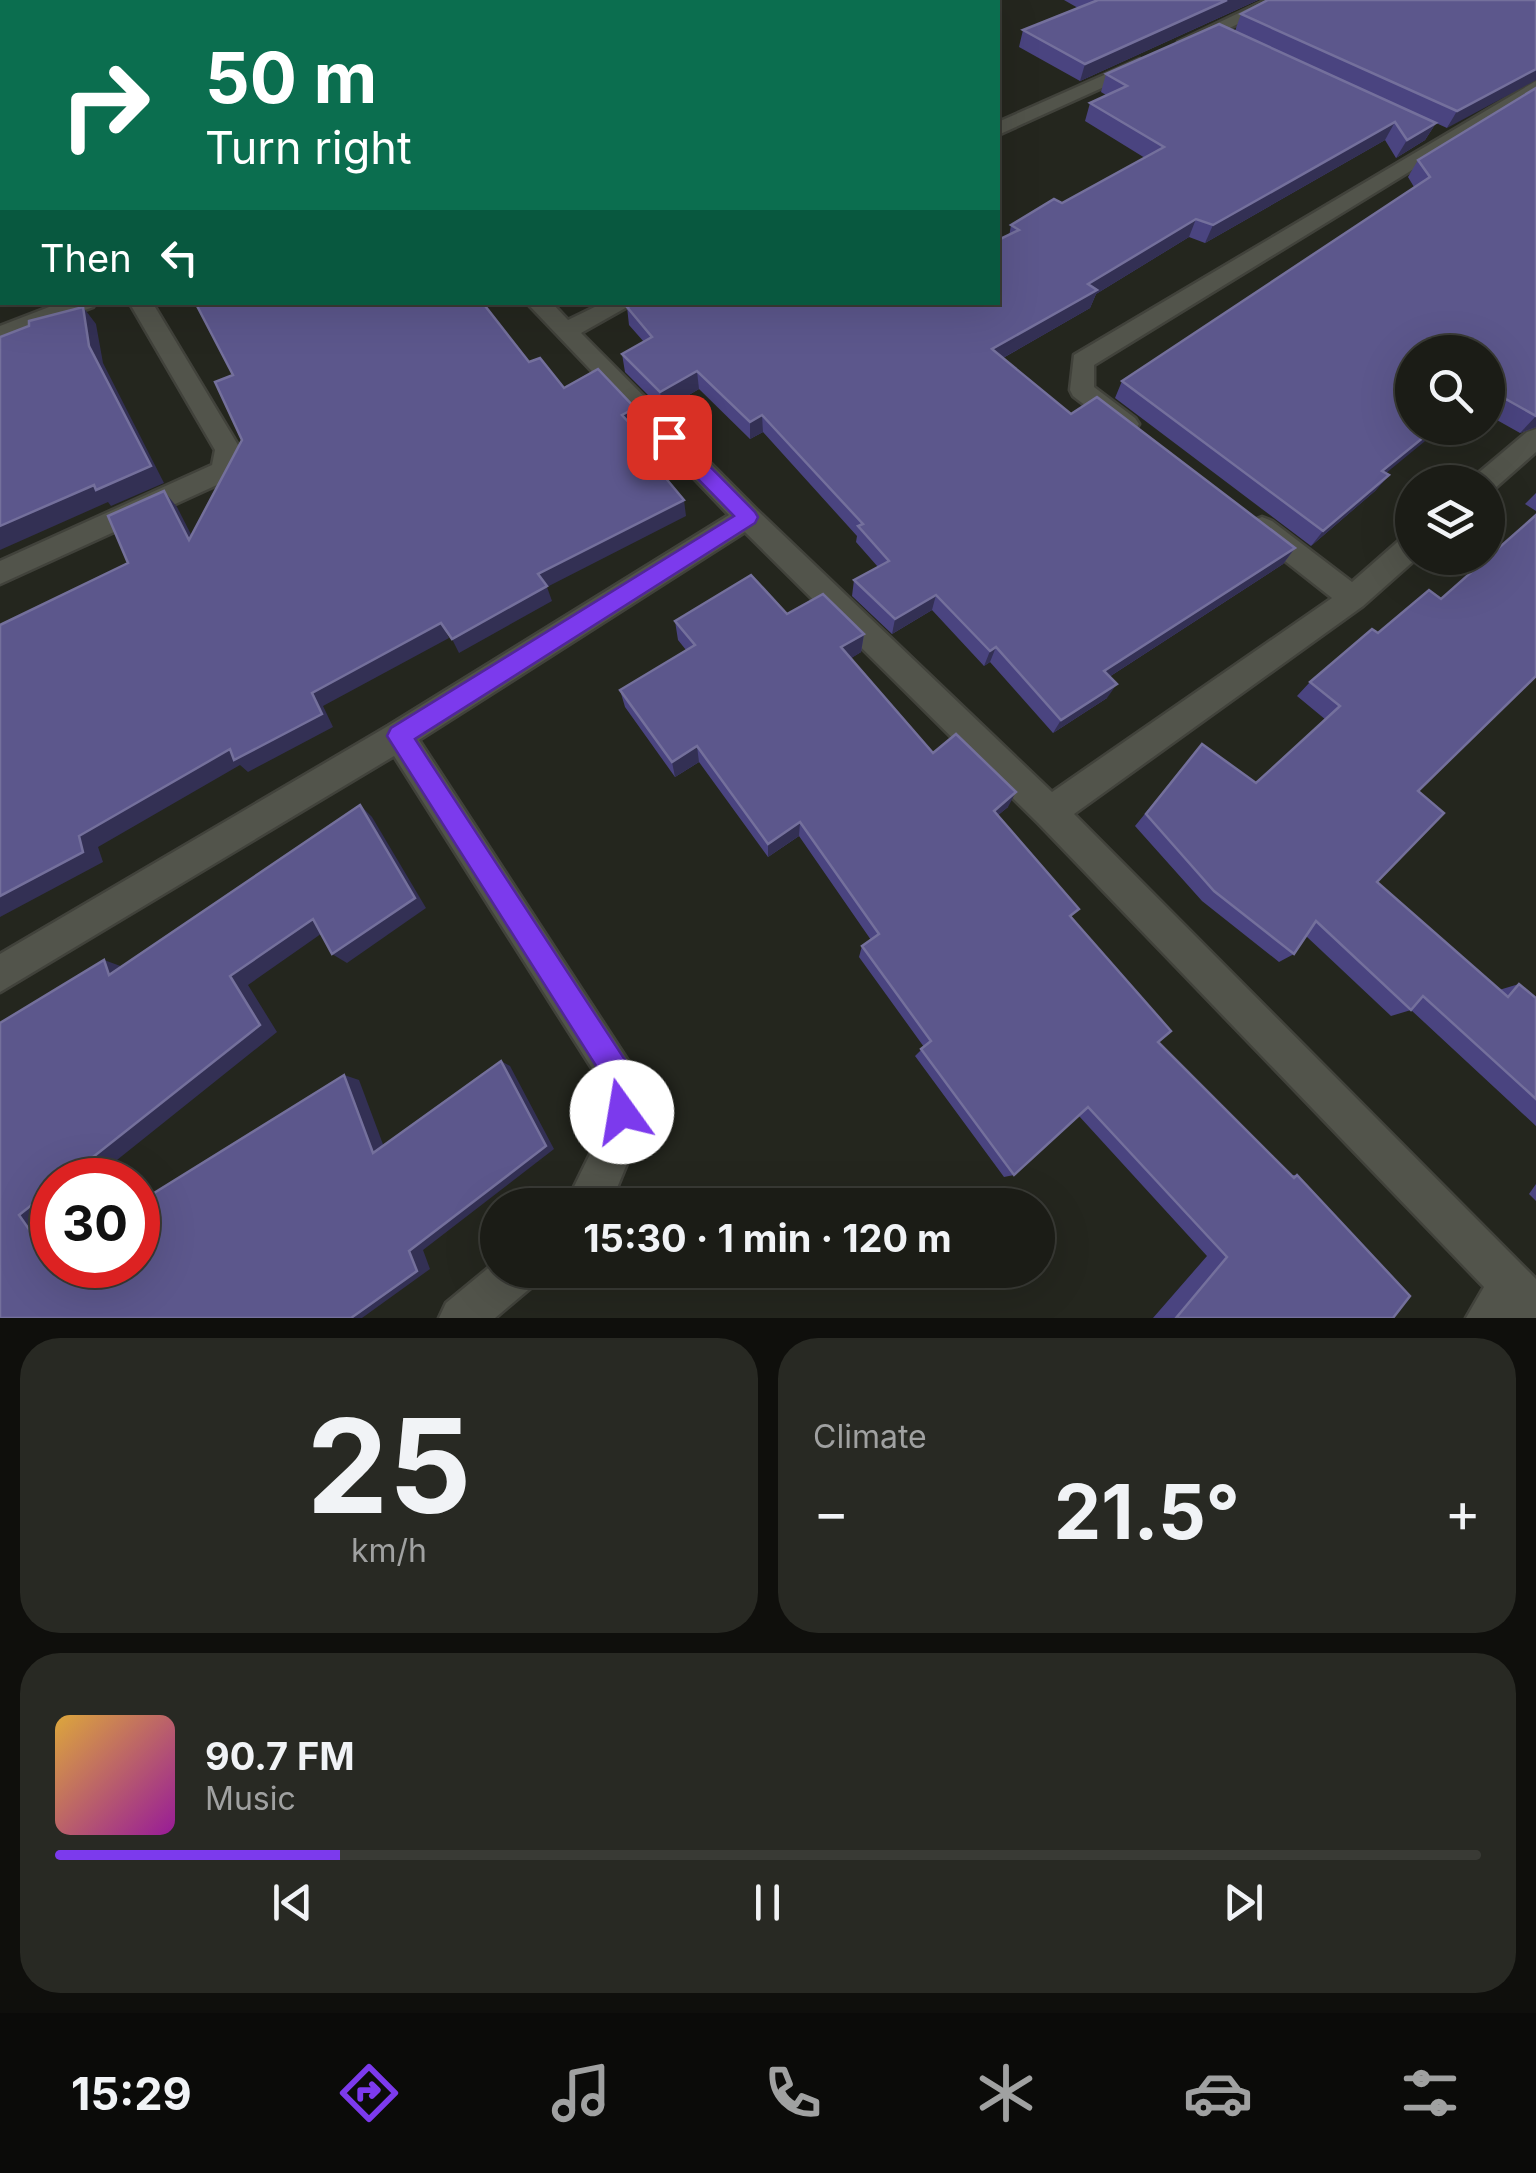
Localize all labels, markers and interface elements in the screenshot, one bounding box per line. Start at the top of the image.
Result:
text: 50 m [205,35,377,120]
icon: right [40,40,170,170]
text: Turn right [205,120,412,175]
icon: left [152,230,207,285]
text: Then [40,235,132,281]
map controls [1395,335,1505,575]
button: search [1395,335,1505,445]
pin [627,395,712,480]
icon: arrive [642,410,697,465]
button: layers [1395,465,1505,575]
position arrow [570,1060,674,1164]
speed limit sign: 30 [30,1158,160,1288]
text: 15:30 · 1 min · 120 m [583,1215,952,1261]
text: 25 [307,1387,471,1544]
text: Climate [813,1417,927,1456]
text: 21.5° [1054,1466,1240,1557]
text: − [813,1479,849,1545]
text: + [1445,1479,1481,1545]
text: km/h [351,1531,427,1570]
text: 90.7 FM [205,1733,355,1779]
text: Music [205,1779,296,1818]
icon: previous [265,1875,320,1930]
icon: pause [740,1875,795,1930]
icon: next [1216,1875,1271,1930]
icon: directions [334,2058,404,2128]
icon: music [546,2058,616,2128]
icon: phone [758,2058,828,2128]
icon: climate [971,2058,1041,2128]
icon: car [1183,2058,1253,2128]
icon: filters [1395,2058,1465,2128]
text: 15:29 [71,2066,192,2121]

